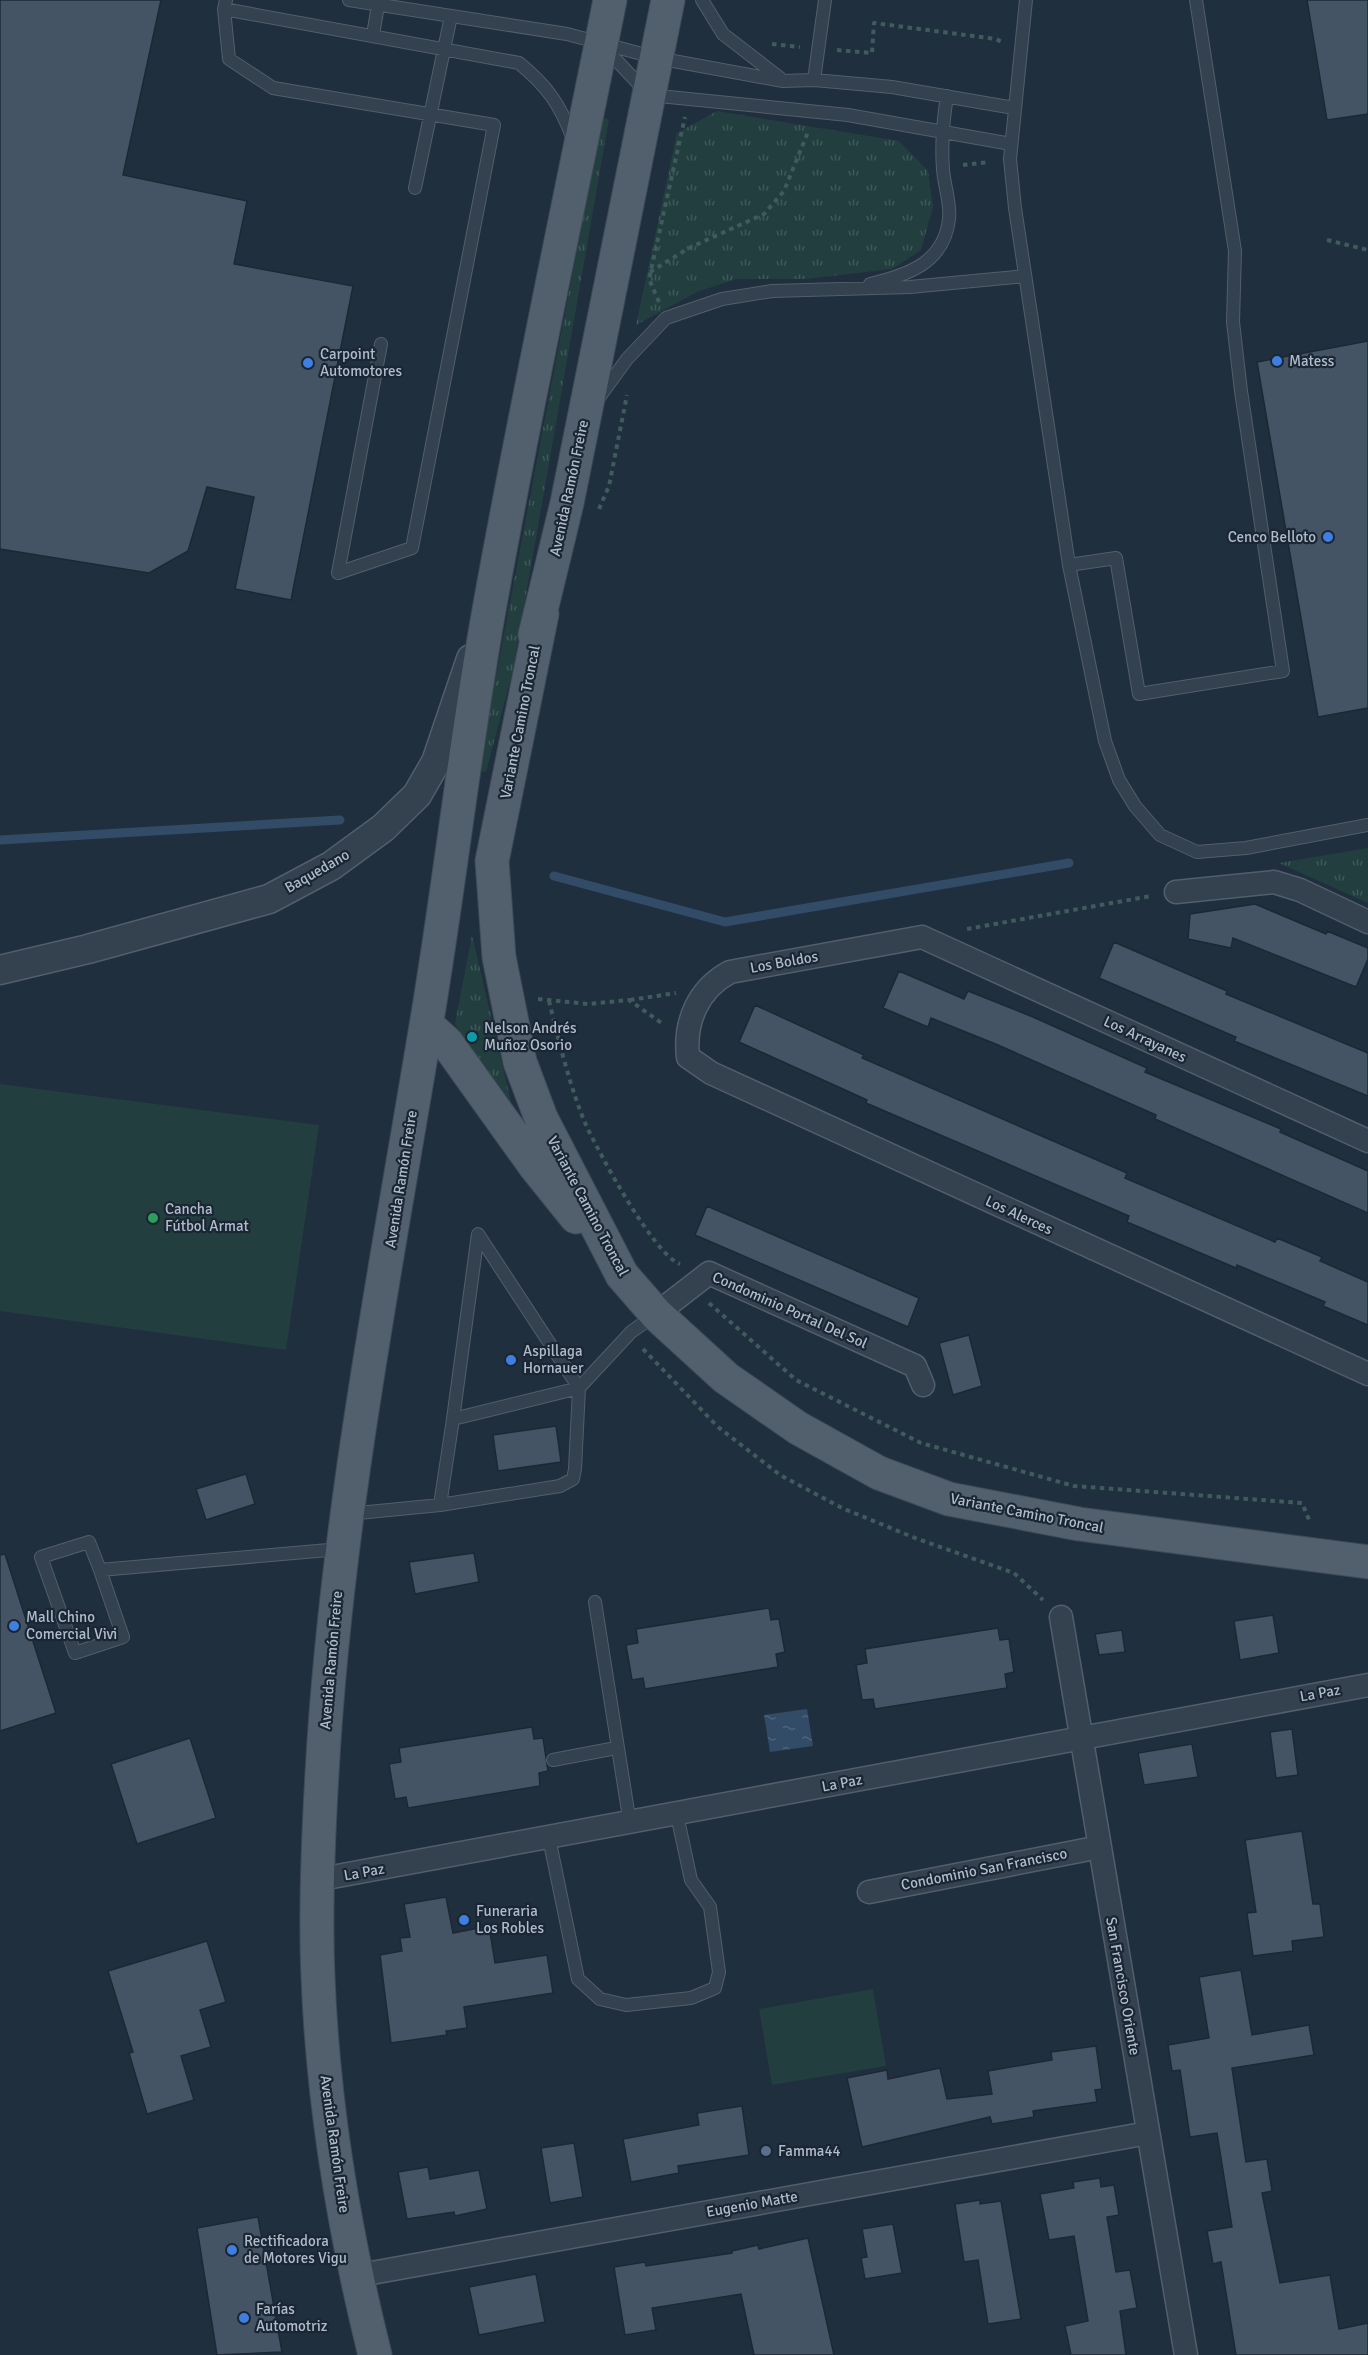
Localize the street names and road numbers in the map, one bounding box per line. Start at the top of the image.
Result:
street label: Avenida Ramón Freire [546,418,592,558]
street label: Variante Camino Troncal [496,644,544,800]
street label: Baquedano [281,845,353,897]
street label: Los Boldos [749,947,820,977]
street label: Los Arrayanes [1101,1012,1190,1066]
street label: Avenida Ramón Freire [381,1109,421,1249]
street label: Variante Camino Troncal [543,1133,633,1279]
street label: Los Alerces [982,1192,1056,1239]
street label: Condominio Portal Del Sol [710,1268,870,1352]
street label: Variante Camino Troncal [949,1489,1105,1537]
street label: Avenida Ramón Freire [316,1590,346,1730]
street label: La Paz [1298,1681,1342,1705]
street label: La Paz [820,1770,864,1796]
street label: Condominio San Francisco [899,1844,1069,1894]
street label: La Paz [342,1860,386,1884]
street label: San Francisco Oriente [1102,1915,1144,2057]
street label: Avenida Ramón Freire [316,2074,354,2214]
street label: Eugenio Matte [705,2187,799,2221]

